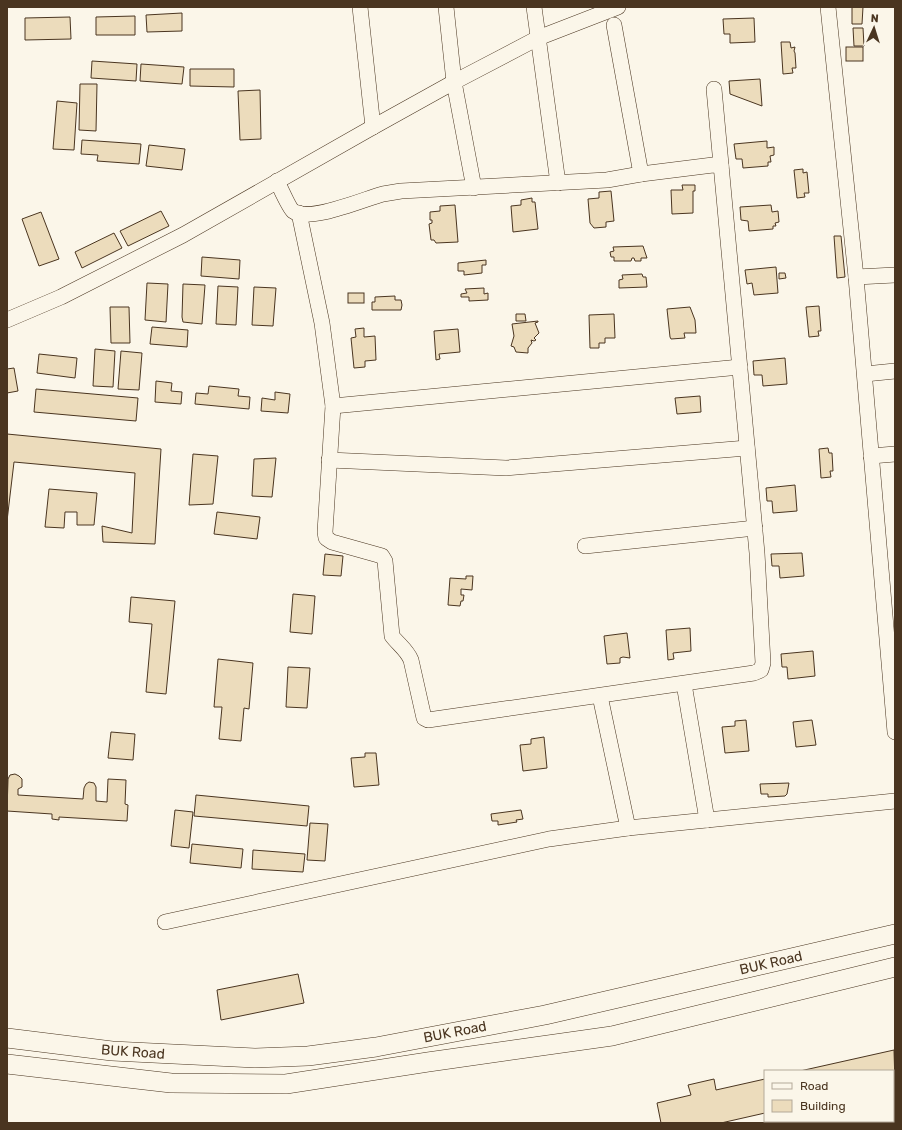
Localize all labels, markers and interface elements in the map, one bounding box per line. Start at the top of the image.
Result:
north arrow [854,8,894,48]
text: N [870,12,879,25]
street label: BUK Road [738,948,804,978]
street label: BUK Road [422,1018,488,1046]
street label: BUK Road [100,1041,166,1063]
legend [764,1070,894,1122]
text: Road [800,1079,828,1093]
text: Building [800,1099,846,1113]

